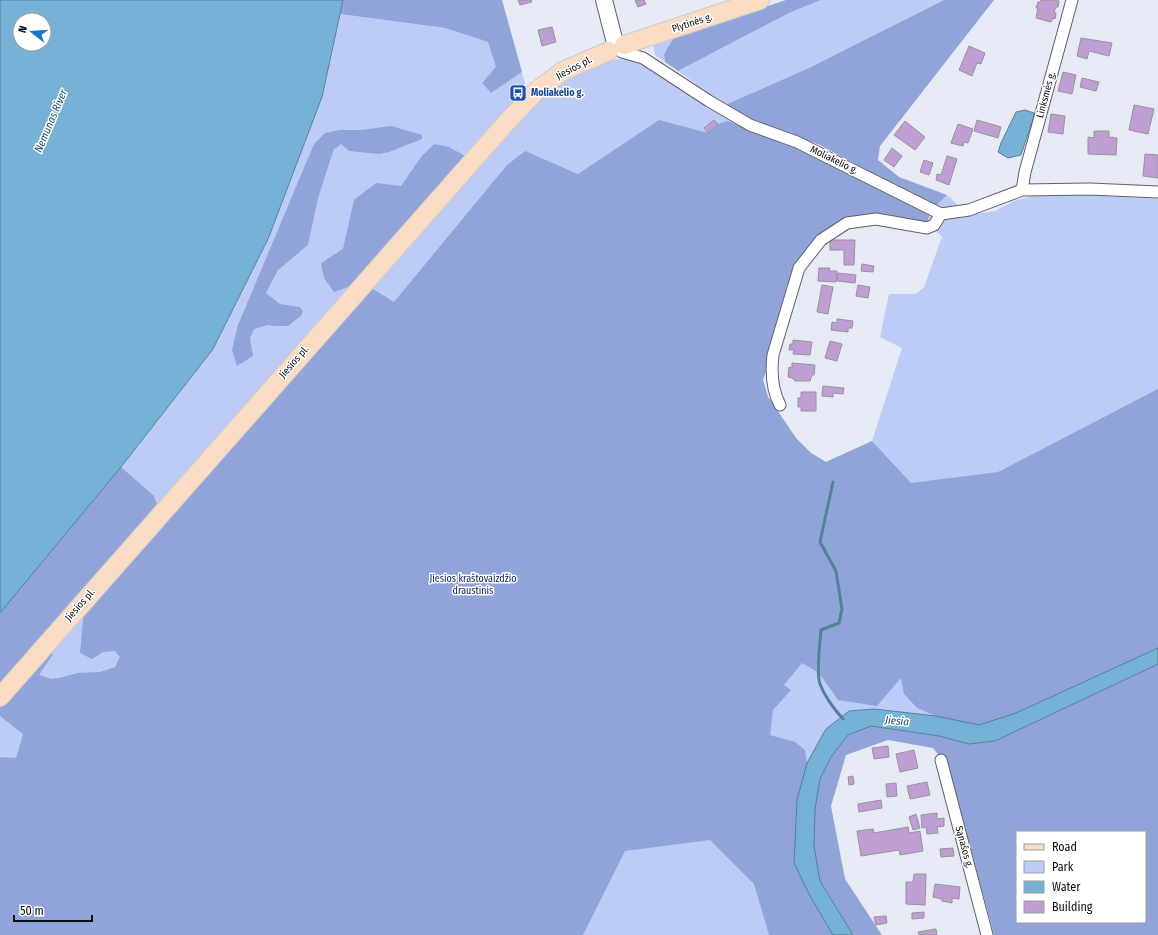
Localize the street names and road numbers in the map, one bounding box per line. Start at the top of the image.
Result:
street label: Plytinės g. [670,11,714,35]
street label: Jiesios pl. [554,54,594,82]
street label: Linksmės g. [1034,71,1058,119]
street label: Moliakelio g. [808,143,860,177]
street label: Jiesios pl. [277,343,311,381]
street label: Jiesios pl. [63,586,97,624]
street label: Sąnašos g. [953,825,975,869]

